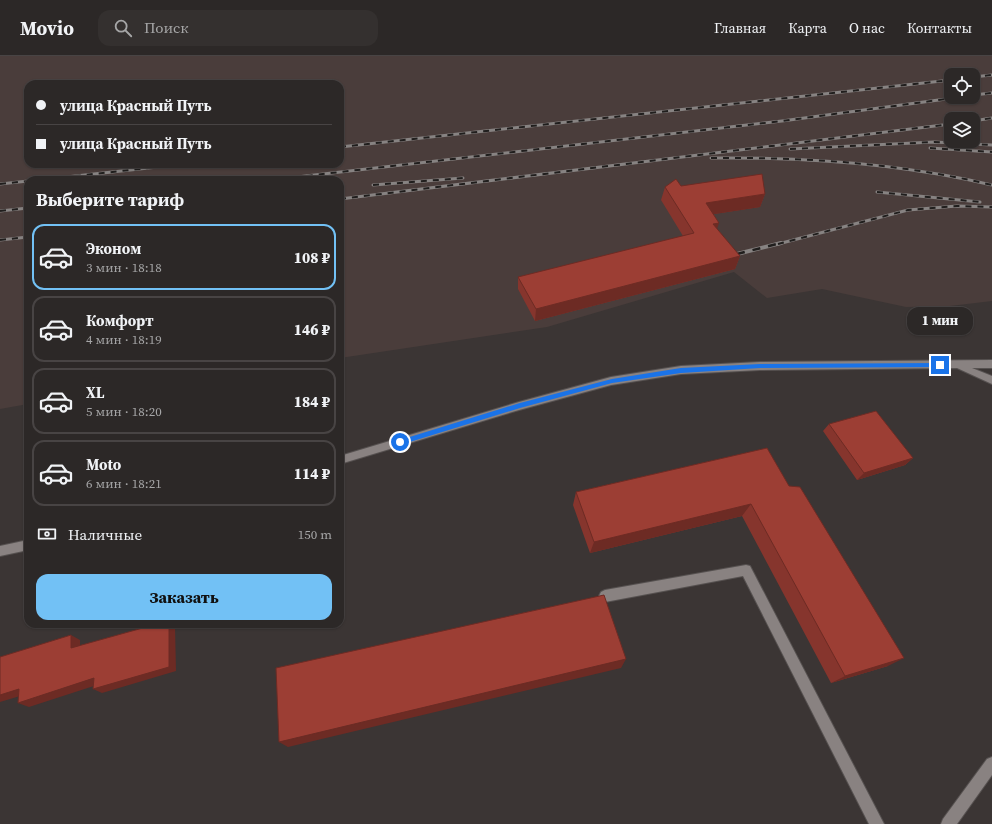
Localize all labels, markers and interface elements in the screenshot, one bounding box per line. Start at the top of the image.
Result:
search box [98,10,378,46]
text: Movio [20,15,74,41]
icon: search [112,17,134,39]
text: Поиск [144,17,189,38]
text: Главная [714,18,766,38]
text: Карта [788,18,827,38]
text: О нас [849,18,885,38]
text: Контакты [907,18,972,38]
map controls [944,68,980,148]
button: locate [944,68,980,104]
text: улица Красный Путь [60,95,212,116]
button: layers [944,112,980,148]
text: улица Красный Путь [60,133,212,154]
text: Выберите тариф [36,187,184,212]
text: Эконом [86,238,141,259]
icon: car [38,239,74,275]
text: 108 ₽ [294,247,330,268]
text: 3 мин · 18:18 [86,259,162,276]
callout: 1 мин [907,307,973,335]
text: Комфорт [86,310,154,331]
icon: car [38,311,74,347]
text: 1 мин [922,312,958,329]
text: 146 ₽ [294,319,330,340]
text: 4 мин · 18:19 [86,331,162,348]
route end [931,356,949,374]
text: XL [86,382,105,403]
icon: car [38,383,74,419]
text: 184 ₽ [294,391,330,412]
text: 5 мин · 18:20 [86,403,162,420]
route start [391,433,409,451]
text: Moto [86,454,121,475]
icon: car [38,455,74,491]
text: 114 ₽ [294,463,330,484]
text: 6 мин · 18:21 [86,475,162,492]
icon: cash [36,523,58,545]
text: Наличные [68,524,142,545]
text: 150 m [298,526,332,543]
button: Заказать [36,574,332,620]

